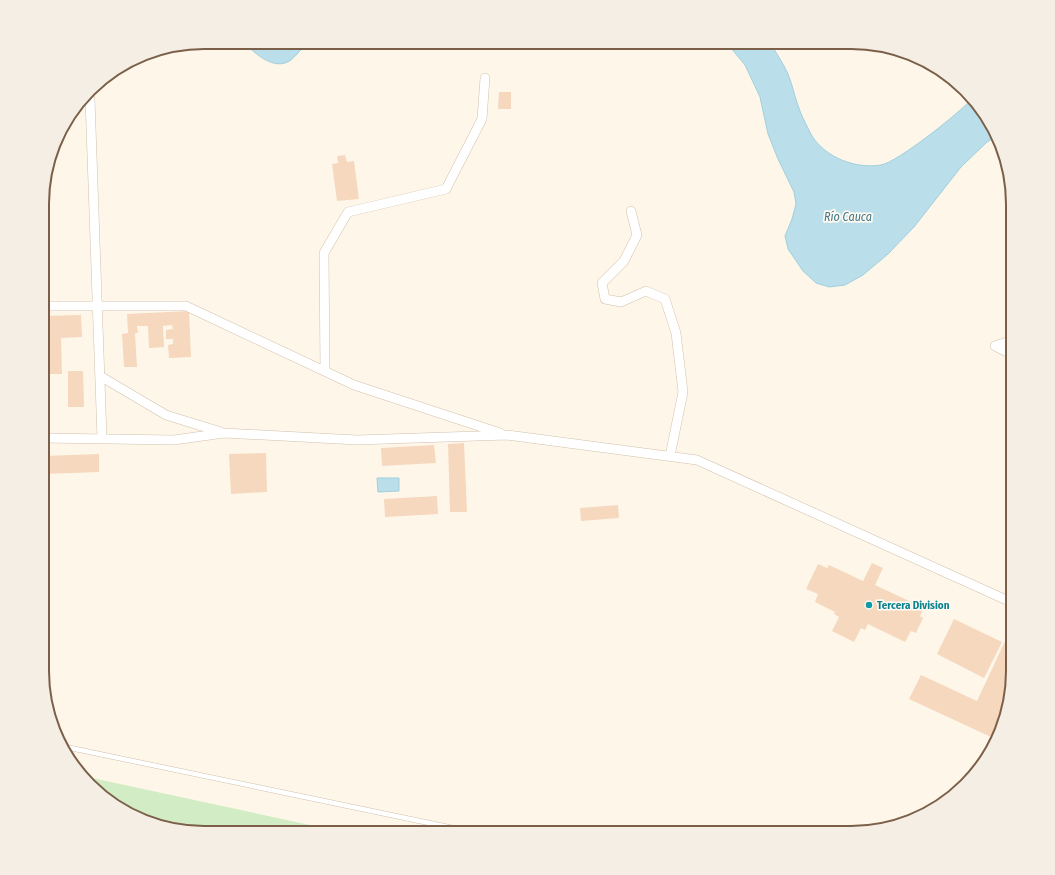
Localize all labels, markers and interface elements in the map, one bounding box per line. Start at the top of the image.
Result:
water label: Río Cauca [824,210,872,224]
place label: Tercera Division [877,599,950,612]
marker: Tercera Division [864,600,874,610]

